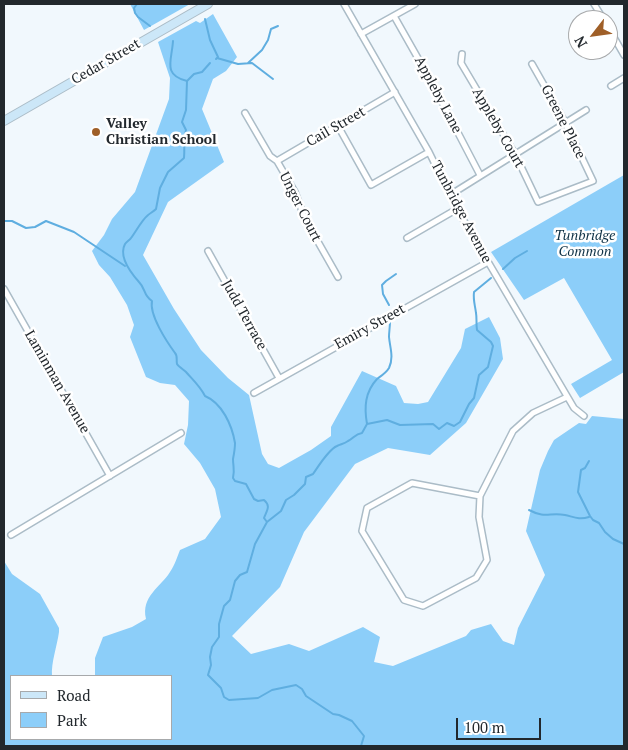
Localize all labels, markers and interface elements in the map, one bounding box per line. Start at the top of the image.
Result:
north arrow [568,10,618,60]
text: N [570,33,591,52]
street label: Cedar Street [69,36,143,88]
street label: Appleby Lane [411,54,465,136]
street label: Greene Place [537,82,589,162]
street label: Appleby Court [468,85,528,171]
street label: Cail Street [304,103,368,151]
place label: Valley Christian School [106,116,217,148]
marker: Valley Christian School [90,126,102,138]
street label: Tunbridge Avenue [427,158,495,266]
street label: Unger Court [275,169,325,245]
park label: Tunbridge Common [555,228,615,260]
street label: Judd Terrace [218,277,270,353]
street label: Emiry Street [332,301,408,353]
street label: Laminman Avenue [21,328,93,436]
legend [10,675,172,740]
text: Road [57,685,90,705]
scale bar [458,708,543,740]
text: Park [57,710,87,730]
text: 100 m [464,717,505,737]

